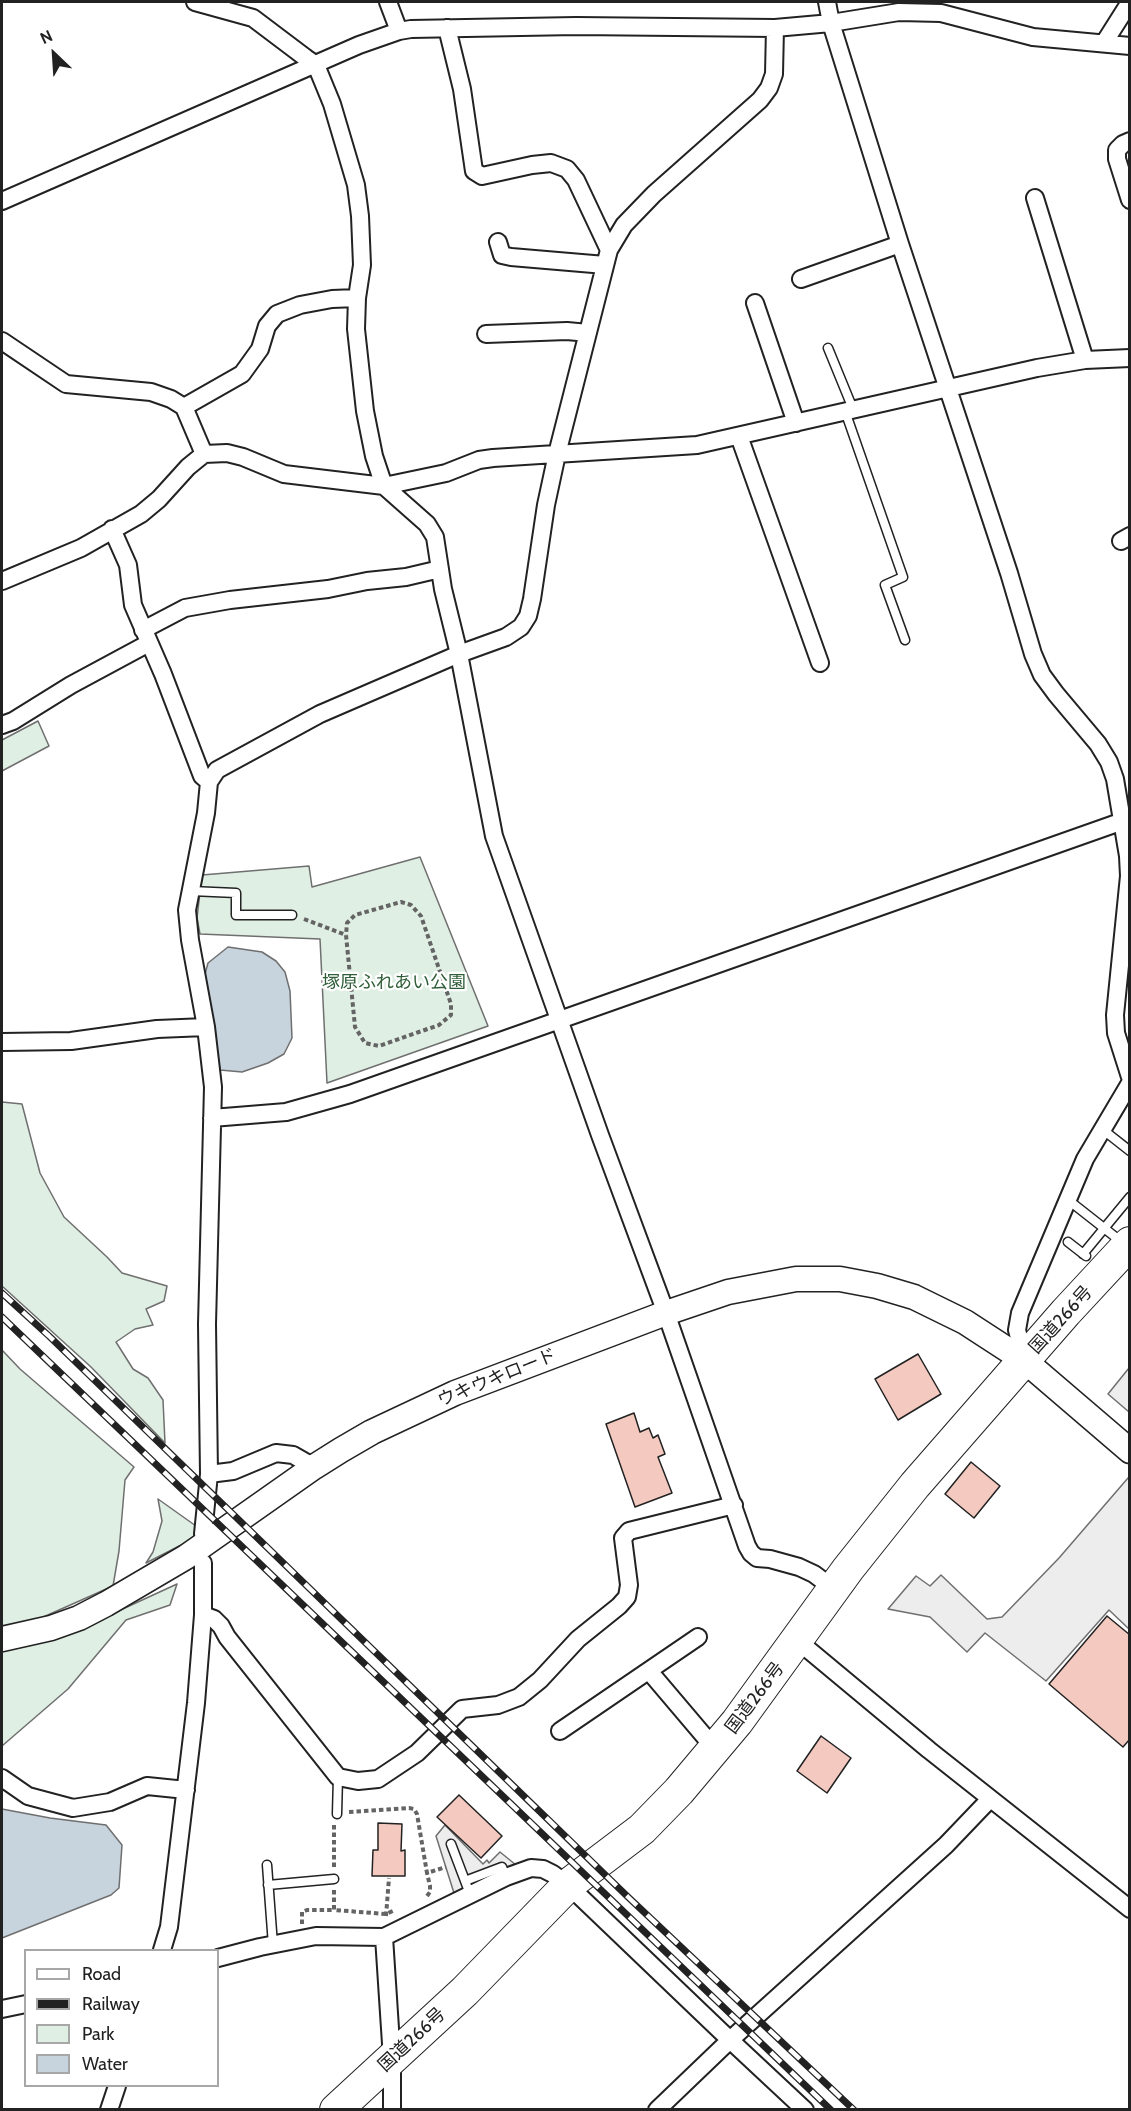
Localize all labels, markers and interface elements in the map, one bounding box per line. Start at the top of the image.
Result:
north arrow [24,24,84,84]
text: N [37,26,55,48]
park label: 塚原ふれあい公園 [322,972,466,994]
street label: 国道266号 [1025,1282,1097,1358]
street label: ウキウキロード [435,1344,559,1412]
street label: 国道266号 [721,1658,789,1738]
legend [24,1949,219,2087]
text: Road [82,1963,121,1985]
text: Railway [82,1993,140,2015]
street label: 国道266号 [374,2003,450,2077]
text: Park [82,2023,114,2045]
text: Water [82,2053,128,2075]

